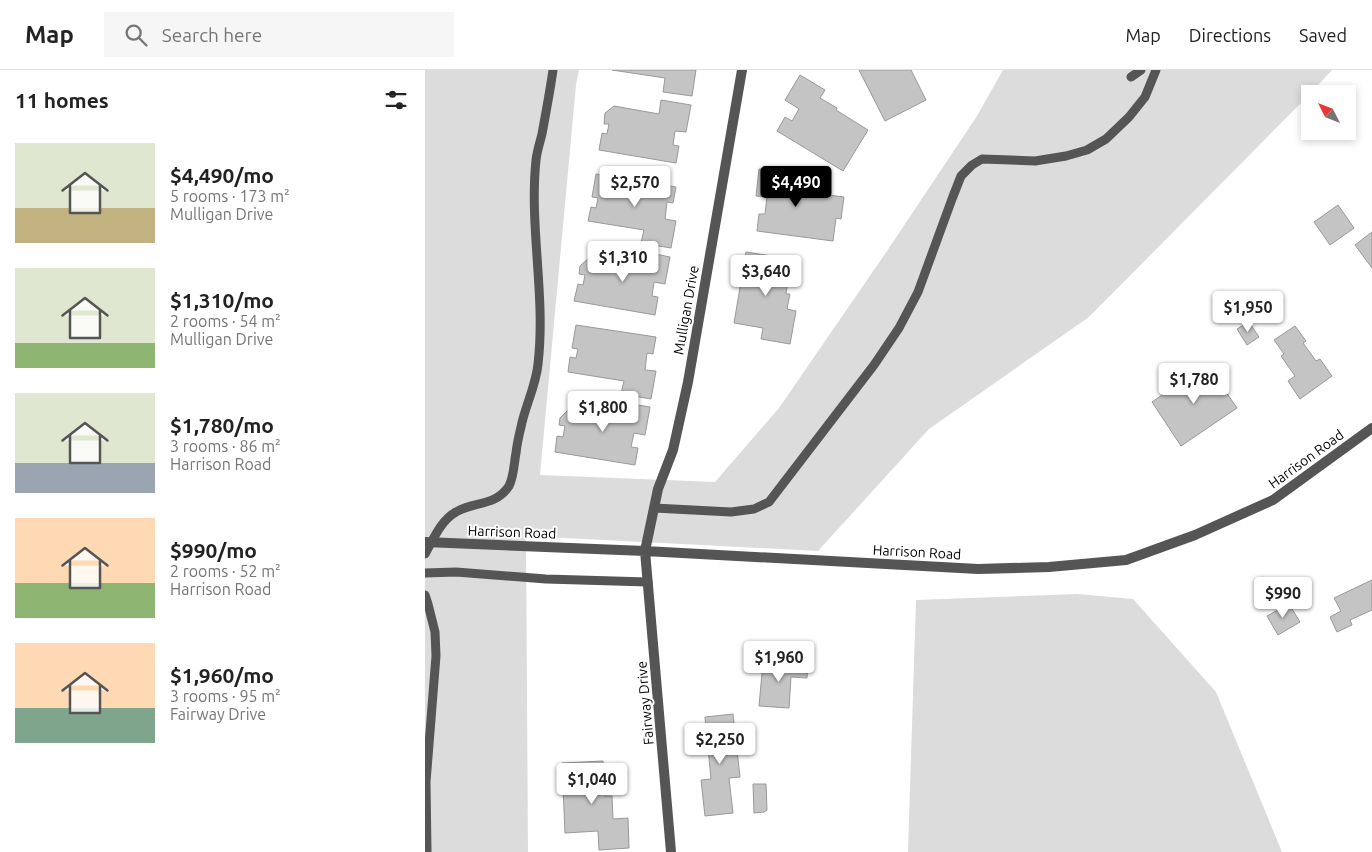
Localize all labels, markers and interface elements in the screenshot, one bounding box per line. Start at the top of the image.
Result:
search box [104,12,454,57]
text: Map [25,21,74,48]
icon: search [122,21,150,49]
text: Search here [162,24,262,46]
text: Map [1125,25,1161,45]
text: Directions [1189,25,1271,45]
text: Saved [1299,25,1347,45]
north arrow [1301,85,1356,140]
map controls [1301,85,1356,140]
icon: filters [382,86,410,114]
text: 11 homes [15,88,109,112]
icon: home [55,163,115,223]
text: $4,490/mo [170,163,274,187]
pin: $2,570 [594,166,676,208]
pin: $4,490 [755,166,837,208]
text: $2,570 [610,173,660,191]
text: $4,490 [771,173,821,191]
text: 5 rooms · 173 m² [170,187,290,205]
text: Mulligan Drive [170,205,273,223]
pin: $1,310 [582,240,664,283]
text: $1,310 [598,248,648,266]
pin: $3,640 [725,254,807,297]
text: $3,640 [741,262,791,280]
street label: Mulligan Drive [670,264,702,356]
icon: home [55,288,115,348]
text: $1,310/mo [170,288,274,312]
pin: $1,950 [1207,290,1289,333]
text: $1,950 [1223,298,1273,316]
text: 2 rooms · 54 m² [170,312,281,330]
text: Mulligan Drive [170,330,273,348]
pin: $1,780 [1153,362,1235,405]
text: $1,780 [1169,370,1219,388]
pin: $1,800 [562,390,644,433]
text: $1,800 [578,398,628,416]
icon: home [55,413,115,473]
text: $1,780/mo [170,413,274,437]
street label: Harrison Road [1265,426,1347,492]
text: 3 rooms · 86 m² [170,437,281,455]
text: Harrison Road [170,455,271,473]
street label: Harrison Road [467,522,557,542]
icon: home [55,538,115,598]
text: $990/mo [170,538,257,562]
street label: Harrison Road [872,542,962,562]
text: 2 rooms · 52 m² [170,562,281,580]
pin: $990 [1253,576,1313,619]
text: Harrison Road [170,580,271,598]
text: $990 [1265,584,1301,602]
pin: $1,960 [738,640,820,683]
text: $1,960 [754,648,804,666]
street label: Fairway Drive [633,660,657,746]
icon: home [55,663,115,723]
text: $1,960/mo [170,663,274,687]
text: 3 rooms · 95 m² [170,687,281,705]
text: Fairway Drive [170,705,266,723]
pin: $2,250 [679,722,761,765]
text: $2,250 [695,730,745,748]
pin: $1,040 [551,762,633,805]
text: $1,040 [567,770,617,788]

